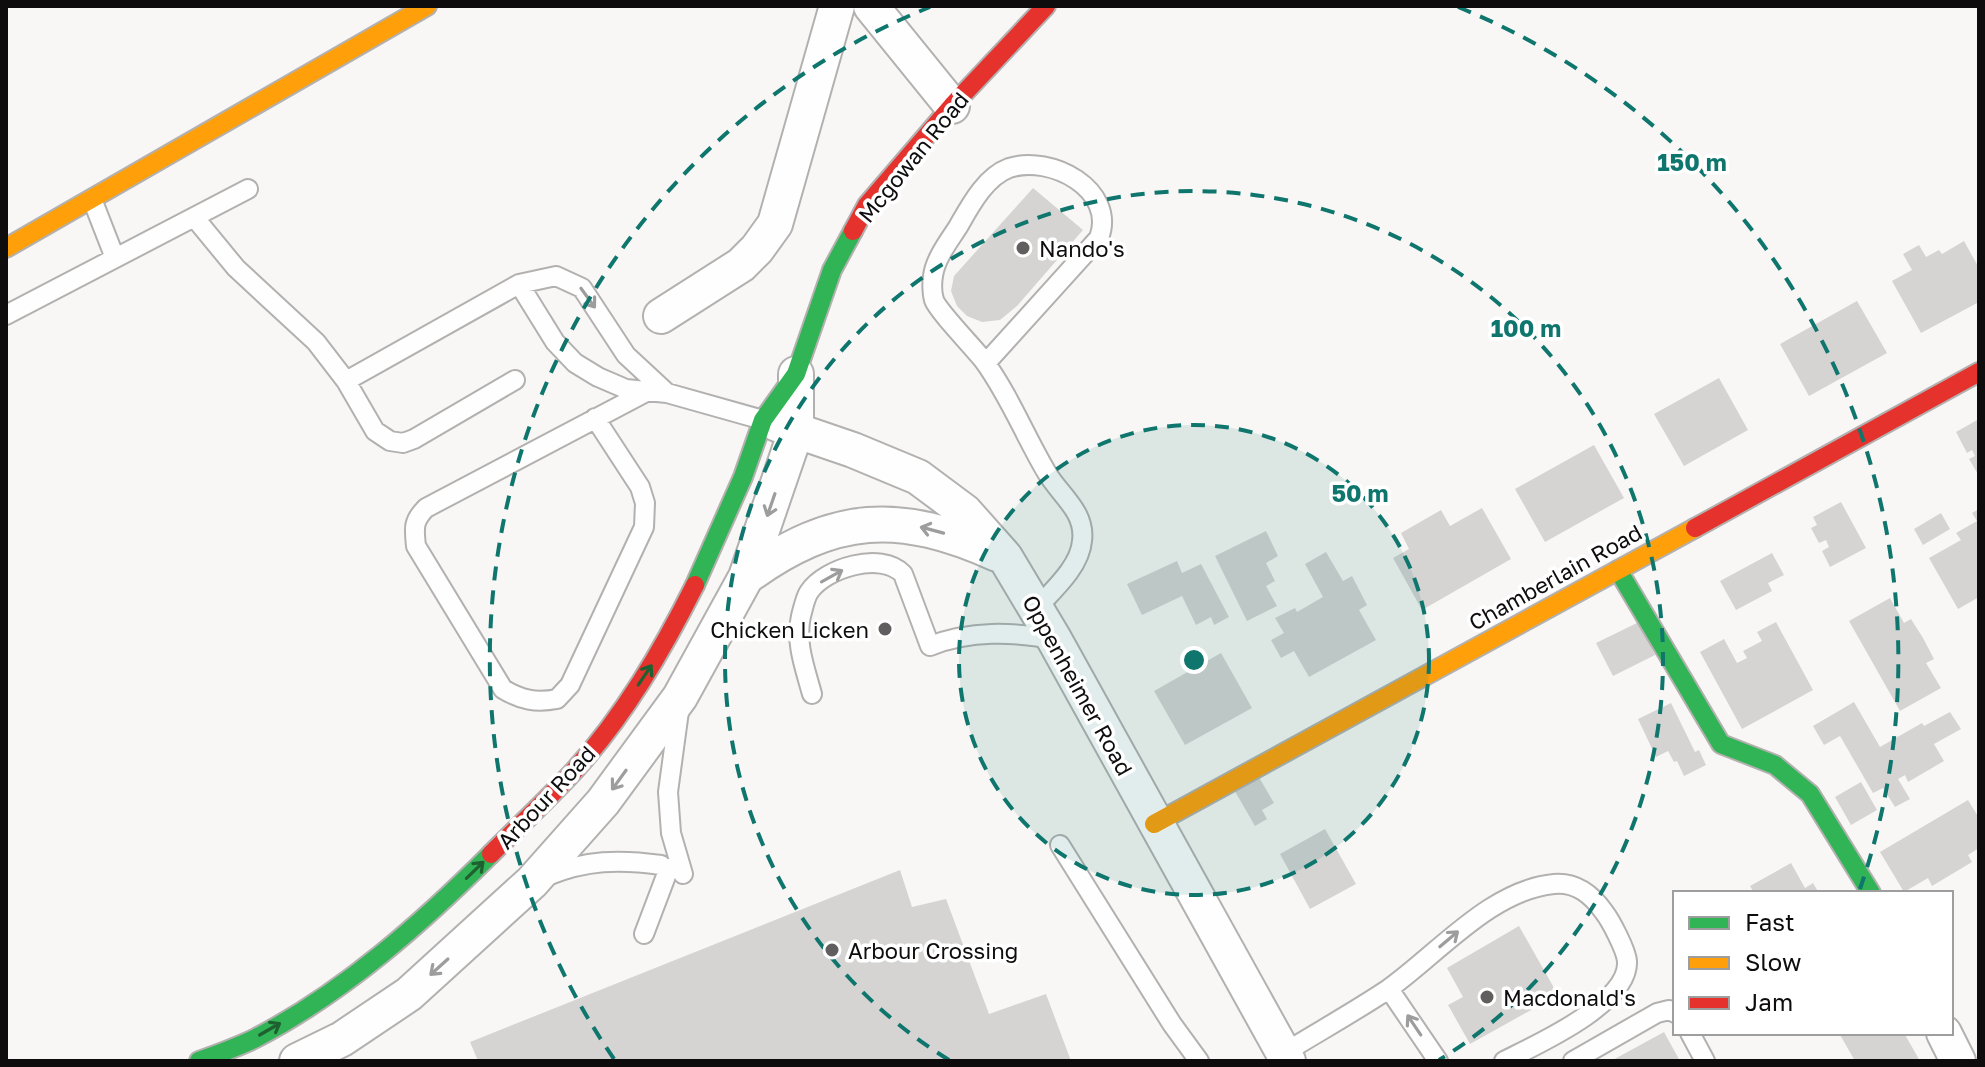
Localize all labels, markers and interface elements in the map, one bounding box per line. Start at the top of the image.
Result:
street label: Mcgowan Road [852,86,974,228]
text: 150 m [1657,147,1727,176]
place label: Nando's [1039,235,1125,262]
marker: Nando's [1014,239,1032,257]
one-way arrow [580,286,596,308]
text: 100 m [1491,313,1561,342]
text: 50 m [1331,478,1389,507]
one-way arrow [762,492,777,517]
street label: Chamberlain Road [1464,518,1646,636]
one-way arrow [919,522,945,537]
one-way arrow [820,568,843,584]
street label: Oppenheimer Road [1017,590,1139,780]
place label: Chicken Licken [710,616,869,643]
marker: Chicken Licken [876,620,894,638]
centre of rings [1180,646,1208,674]
one-way arrow [637,664,653,687]
street label: Arbour Road [491,740,601,854]
one-way arrow [611,769,628,790]
one-way arrow [465,861,484,880]
legend [1673,891,1953,1035]
text: Fast [1745,907,1795,936]
one-way arrow [1438,930,1459,948]
place label: Arbour Crossing [848,937,1018,964]
marker: Arbour Crossing [823,941,841,959]
text: Slow [1745,947,1801,976]
one-way arrow [430,957,450,975]
place label: Macdonald's [1503,984,1636,1011]
text: Jam [1745,987,1793,1016]
marker: Macdonald's [1478,988,1496,1006]
one-way arrow [1405,1014,1422,1036]
one-way arrow [258,1021,281,1037]

